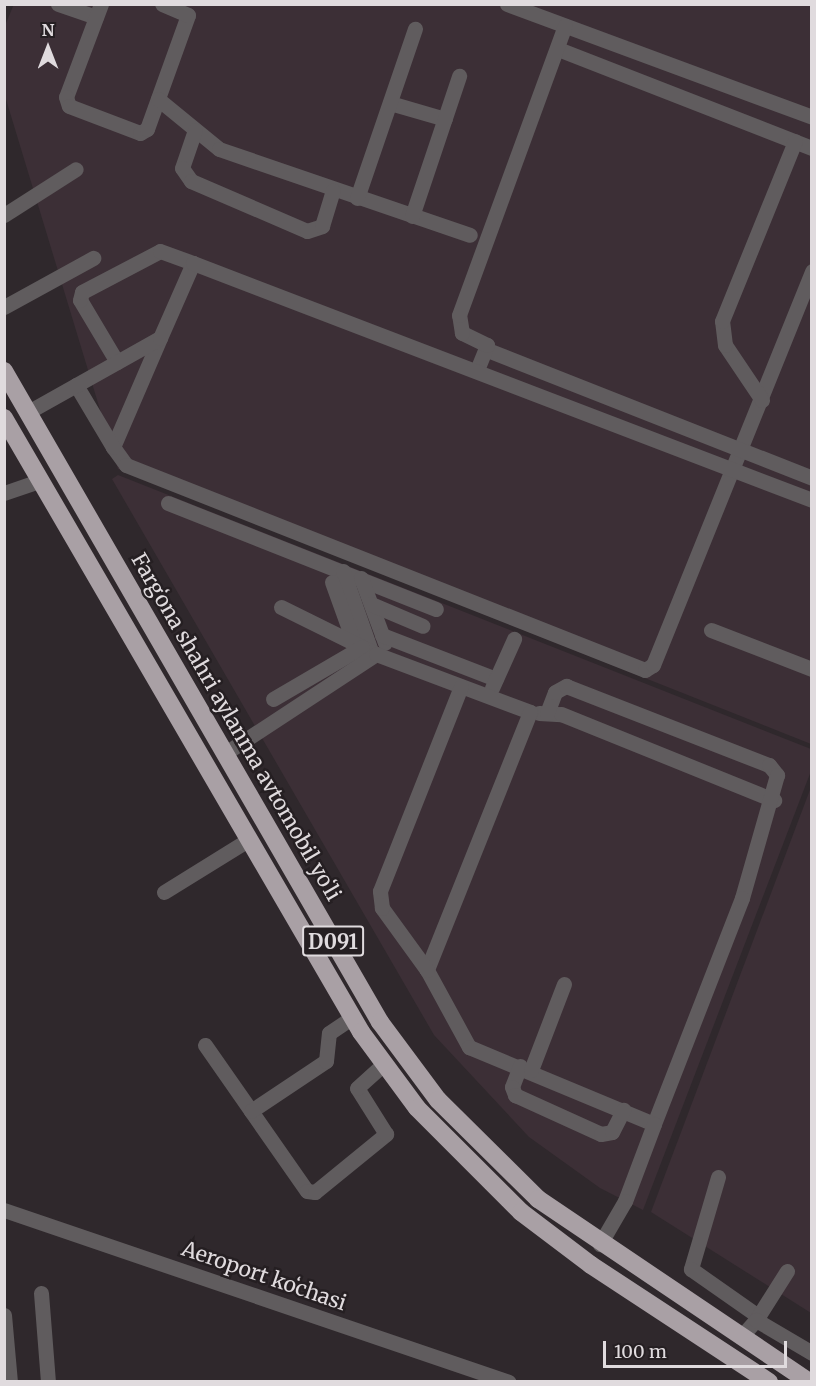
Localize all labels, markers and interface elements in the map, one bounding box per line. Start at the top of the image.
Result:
north arrow [18,18,78,78]
text: N [42,20,54,40]
street label: Fargʻona shahri aylanma avtomobil yoʻli [126,549,346,905]
road number: D091 [302,924,364,958]
street label: Aeroport koʻchasi [178,1236,350,1316]
scale bar [606,1329,790,1367]
text: 100 m [614,1340,667,1363]

